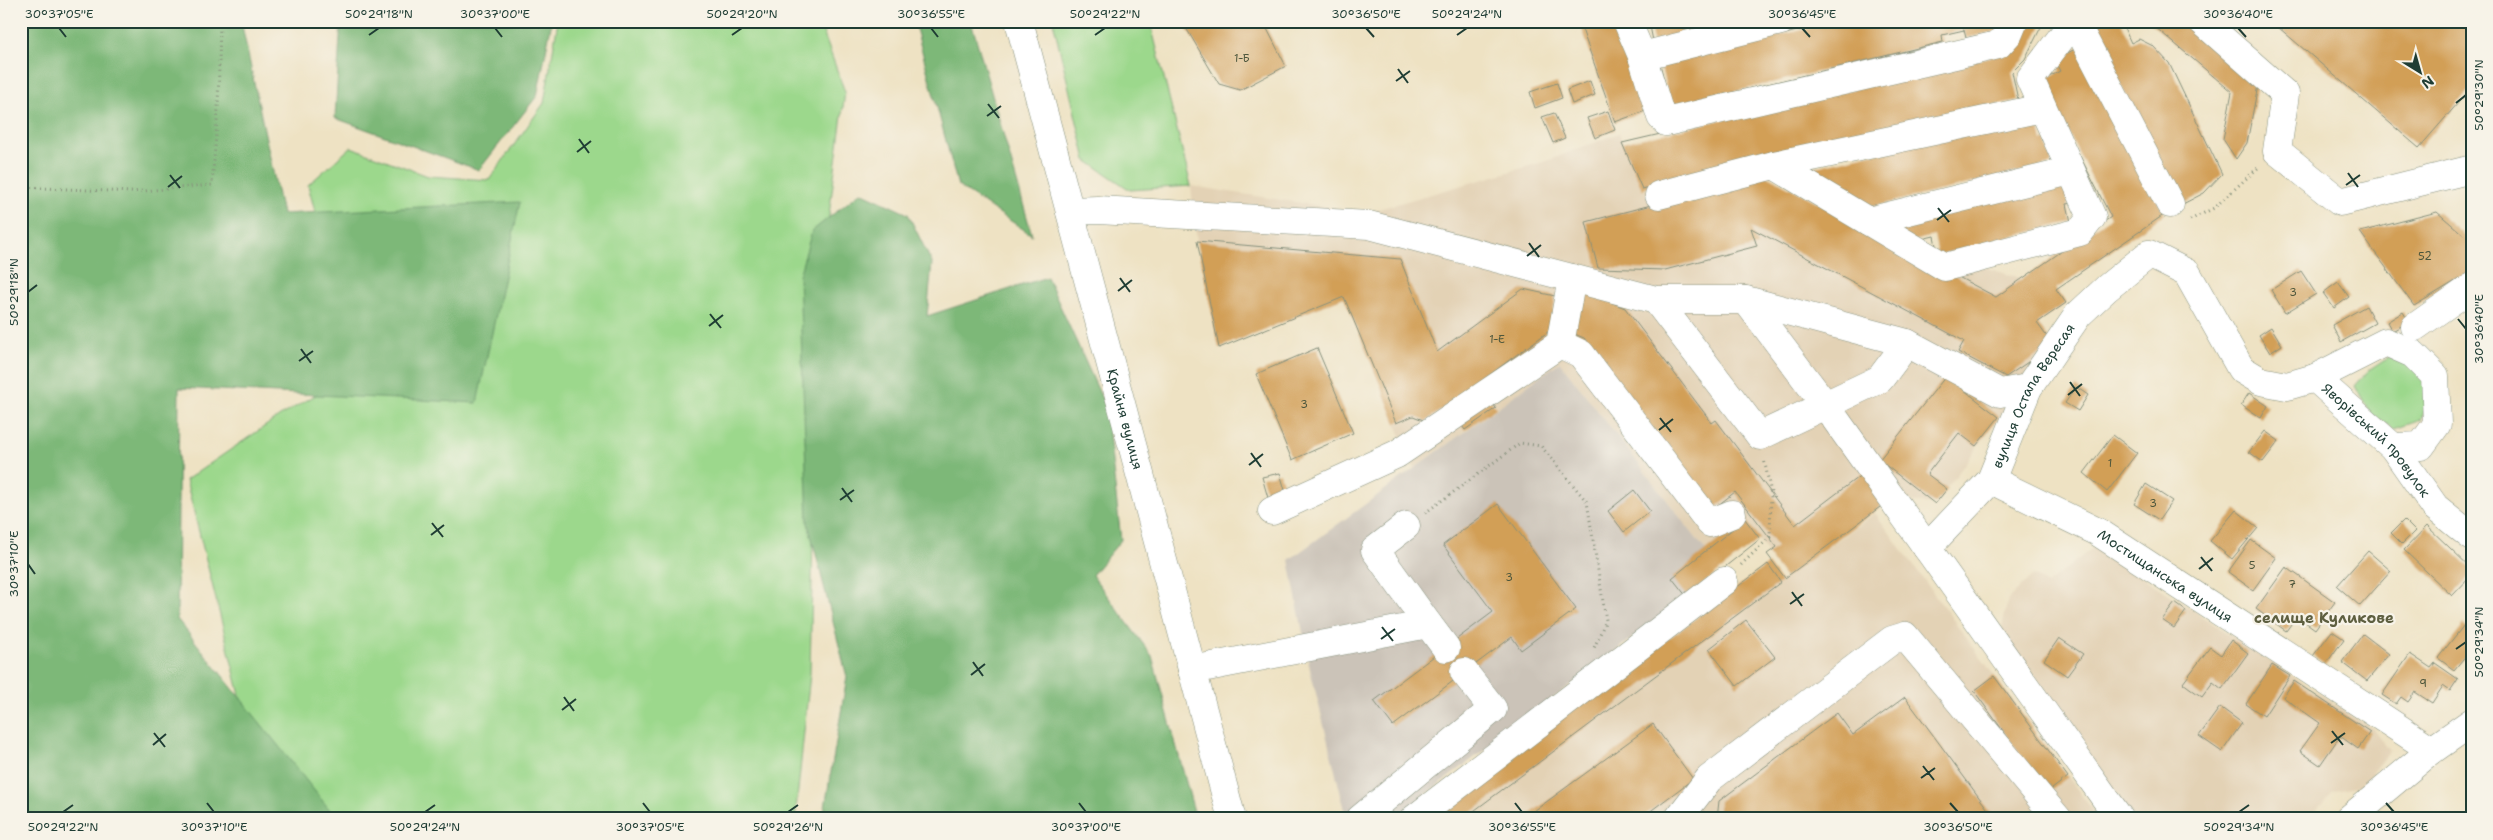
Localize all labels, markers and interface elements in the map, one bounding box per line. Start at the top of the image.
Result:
text: 30°37'05"E [25,6,94,22]
text: 50°29'18"N [345,6,413,22]
text: 30°37'00"E [460,6,530,22]
text: 50°29'20"N [706,6,778,22]
text: 30°36'55"E [897,6,965,22]
text: 50°29'22"N [1070,6,1140,22]
text: 30°36'50"E [1331,6,1401,22]
text: 50°29'24"N [1432,6,1502,22]
text: 30°36'45"E [1768,6,1836,22]
text: 30°36'40"E [2203,6,2273,22]
north arrow [2396,48,2446,98]
house number: 1-Б [1234,51,1250,66]
text: 50°29'30"N [2471,59,2487,131]
text: N [2418,72,2438,93]
house number: 52 [2418,249,2432,264]
text: 50°29'18"N [6,258,22,326]
house number: 3 [2289,285,2297,300]
text: 30°36'40"E [2471,294,2487,364]
street label: вулиця Остапа Вересая [1988,320,2079,471]
house number: 1-Е [1489,332,1505,347]
street label: Крайня вулиця [1103,367,1147,472]
street label: Яворівський провулок [2318,379,2435,501]
house number: 3 [1300,397,1308,412]
house number: 1 [2108,456,2112,471]
house number: 3 [2149,496,2157,511]
street label: Мостищанська вулиця [2094,525,2236,626]
text: 30°37'10"E [6,530,22,598]
house number: 5 [2249,558,2256,573]
house number: 3 [1505,570,1513,585]
house number: 7 [2288,577,2296,592]
text: 50°29'34"N [2471,607,2487,677]
district label: селище Куликове [2254,608,2394,628]
house number: 9 [2419,676,2427,691]
text: 50°29'22"N [28,819,98,835]
text: 30°37'10"E [180,819,248,835]
text: 50°29'24"N [390,819,460,835]
text: 30°37'05"E [616,819,685,835]
text: 50°29'26"N [753,819,823,835]
text: 30°37'00"E [1051,819,1121,835]
text: 30°36'55"E [1488,819,1556,835]
text: 30°36'50"E [1923,819,1993,835]
text: 50°29'34"N [2204,819,2274,835]
text: 30°36'45"E [2360,819,2428,835]

